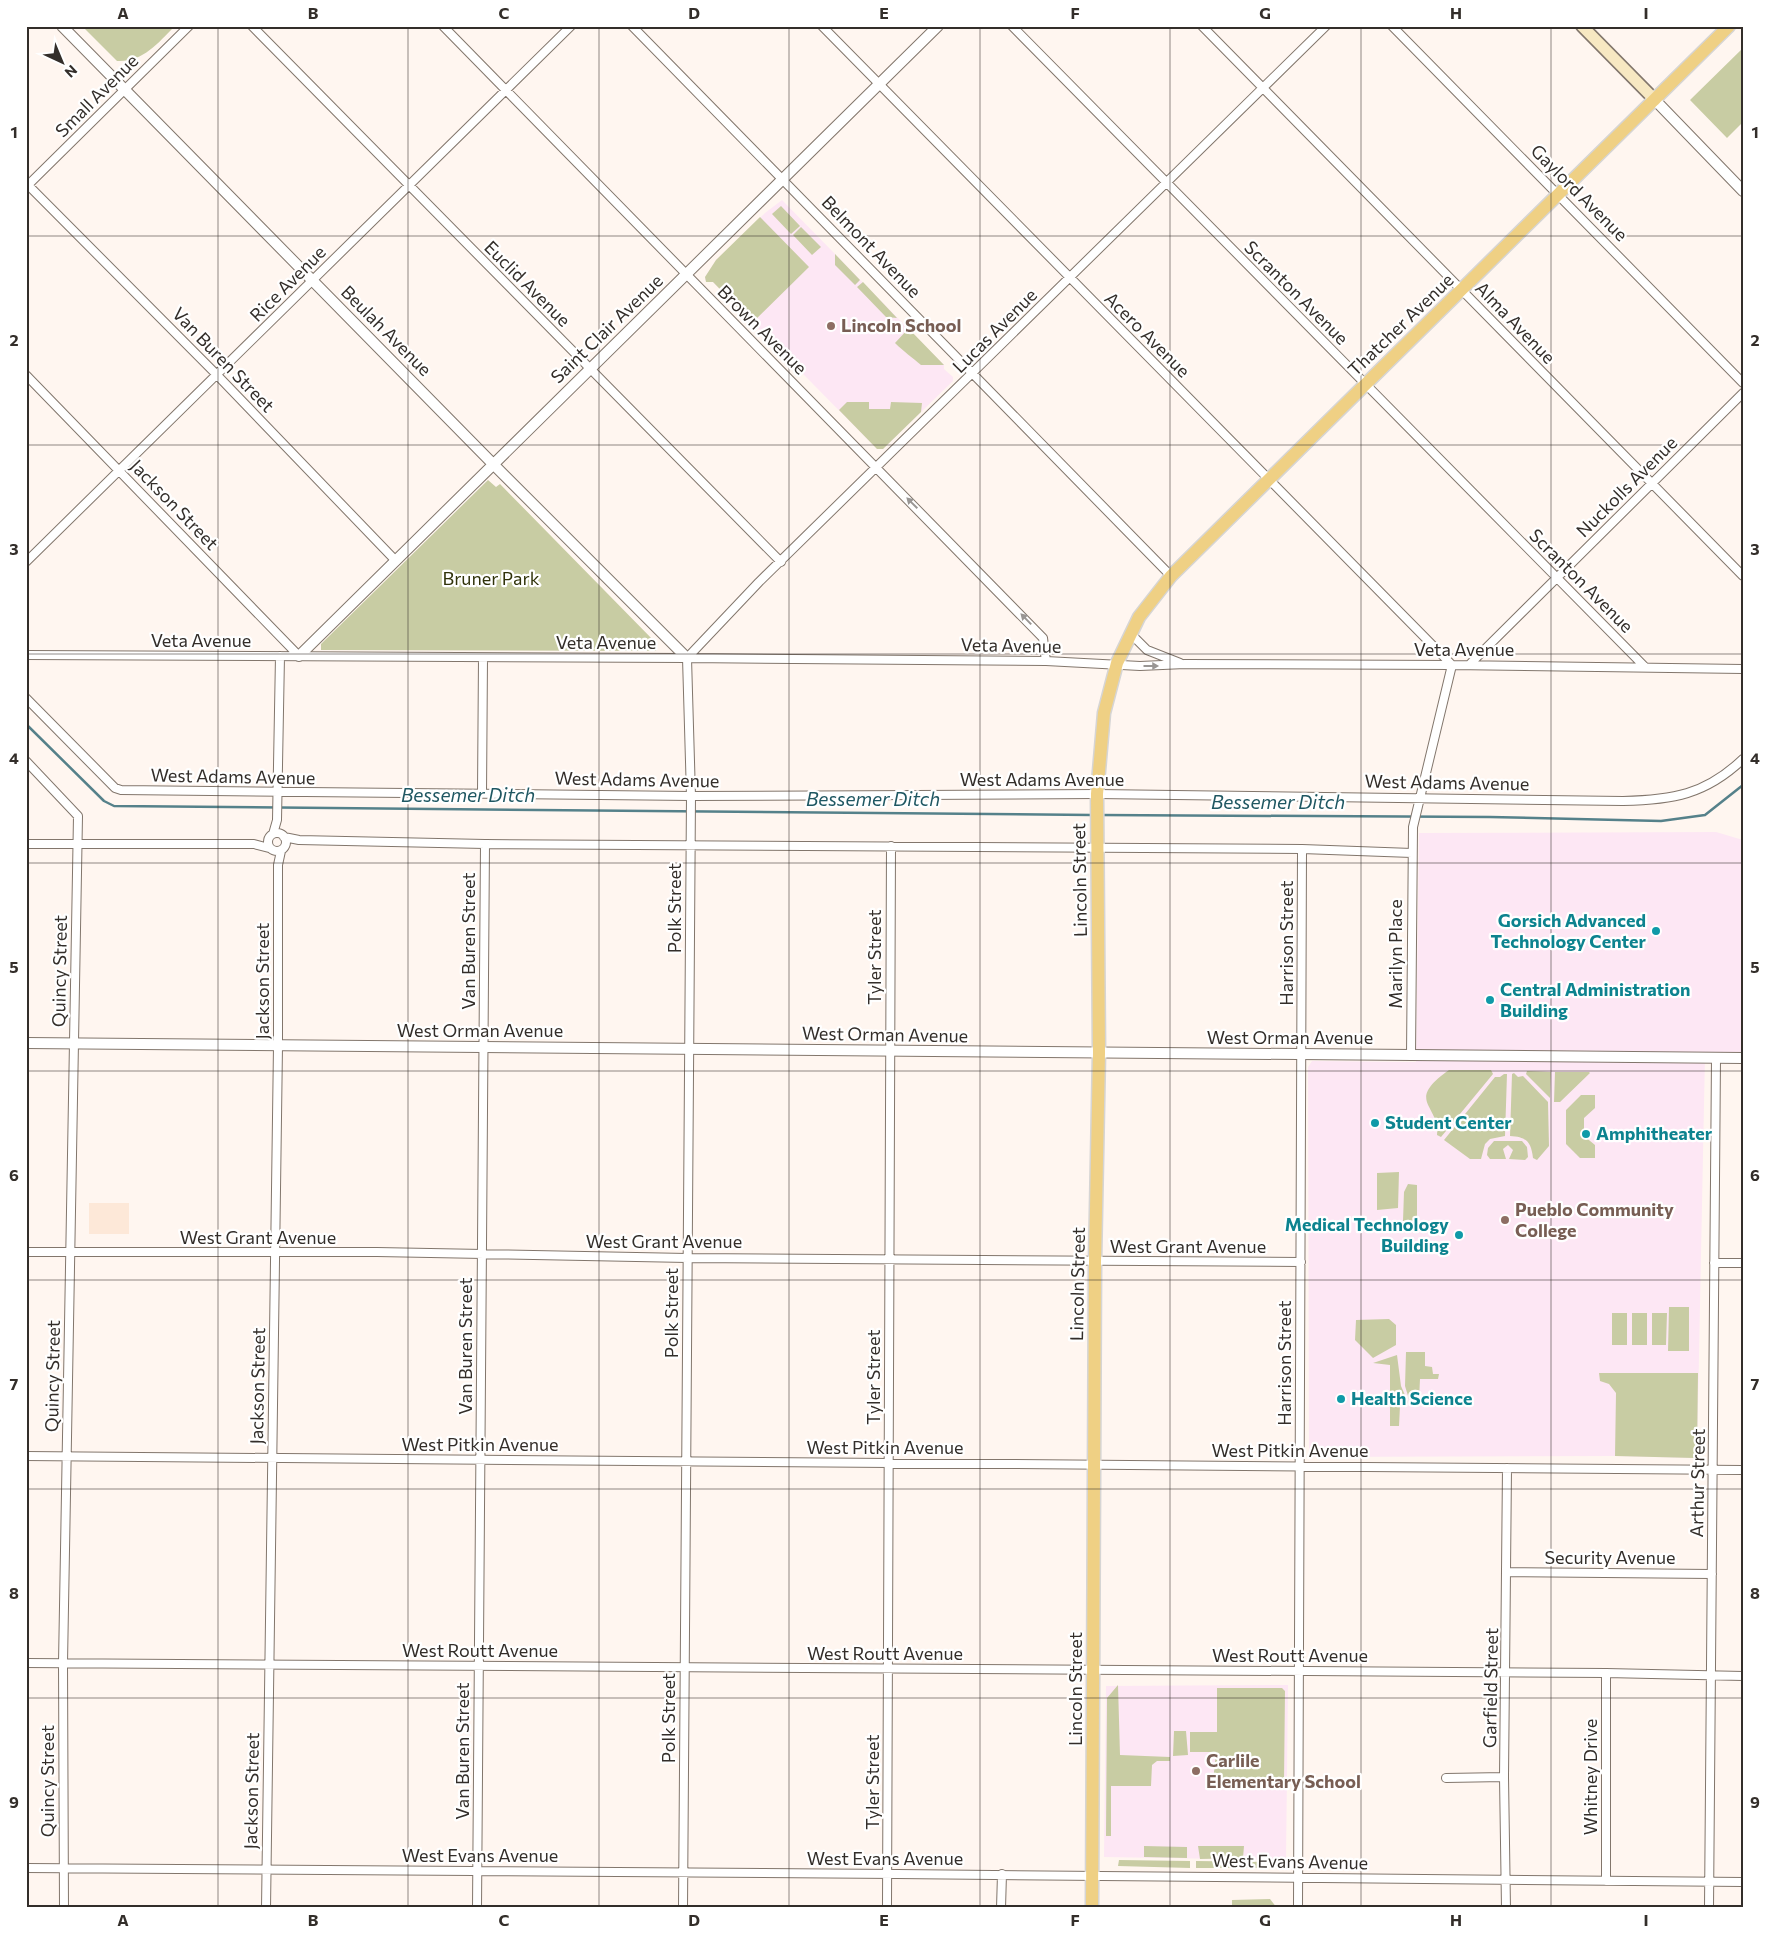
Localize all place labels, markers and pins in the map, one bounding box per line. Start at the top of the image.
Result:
place label: Lincoln School [841,314,961,336]
marker: Lincoln School [825,320,837,332]
place label: Gorsich Advanced Technology Center [1490,909,1647,952]
marker: Gorsich Advanced Technology Center [1650,925,1662,937]
place label: Central Administration Building [1500,978,1690,1021]
marker: Central Administration Building [1484,994,1496,1006]
place label: Student Center [1385,1111,1512,1133]
marker: Student Center [1369,1117,1381,1129]
place label: Amphitheater [1596,1122,1713,1144]
marker: Amphitheater [1580,1128,1592,1140]
place label: Pueblo Community College [1515,1198,1674,1241]
place label: Medical Technology Building [1285,1213,1449,1256]
marker: Pueblo Community College [1499,1214,1511,1226]
marker: Medical Technology Building [1453,1229,1465,1241]
place label: Health Science [1351,1387,1472,1409]
marker: Health Science [1335,1393,1347,1405]
place label: Carlile Elementary School [1206,1749,1361,1792]
marker: Carlile Elementary School [1190,1765,1202,1777]

